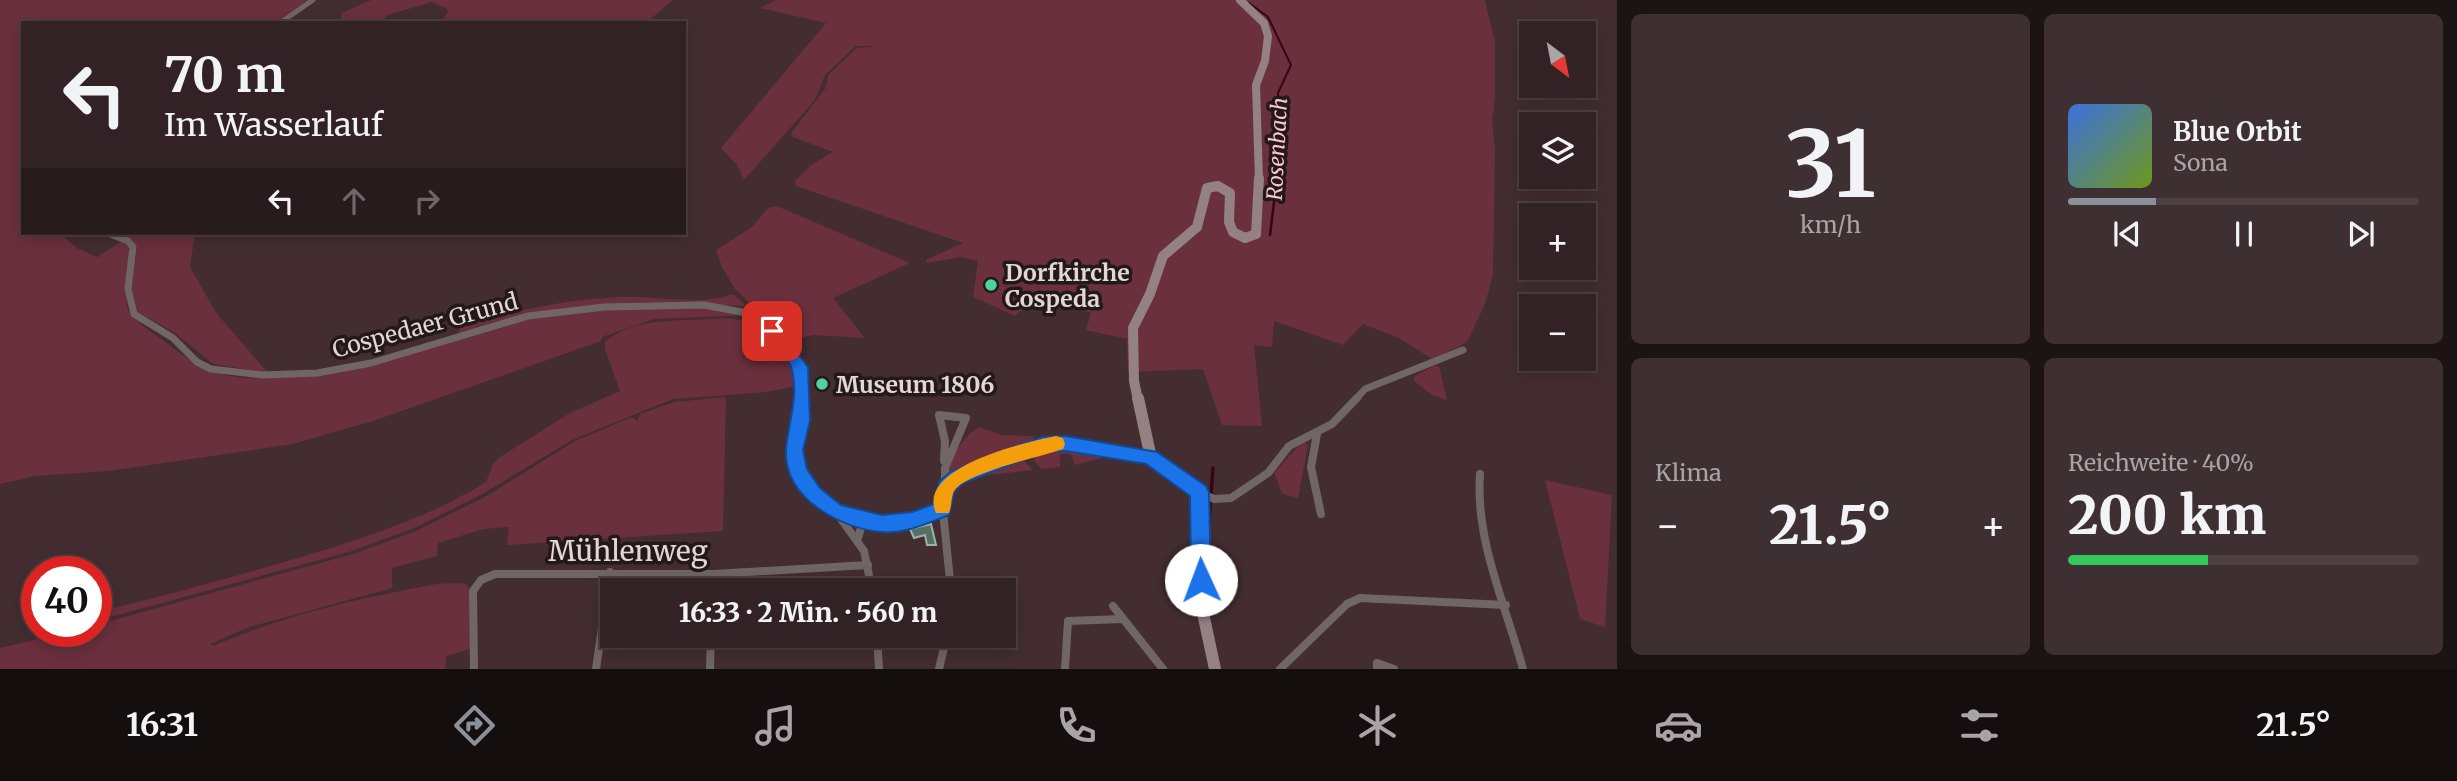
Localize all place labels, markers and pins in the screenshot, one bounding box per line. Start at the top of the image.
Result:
place label: Dorfkirche Cospeda [1005,258,1130,313]
marker: Dorfkirche Cospeda [983,277,999,293]
pin [742,301,802,361]
place label: Museum 1806 [836,370,994,399]
marker: Museum 1806 [814,376,830,392]

